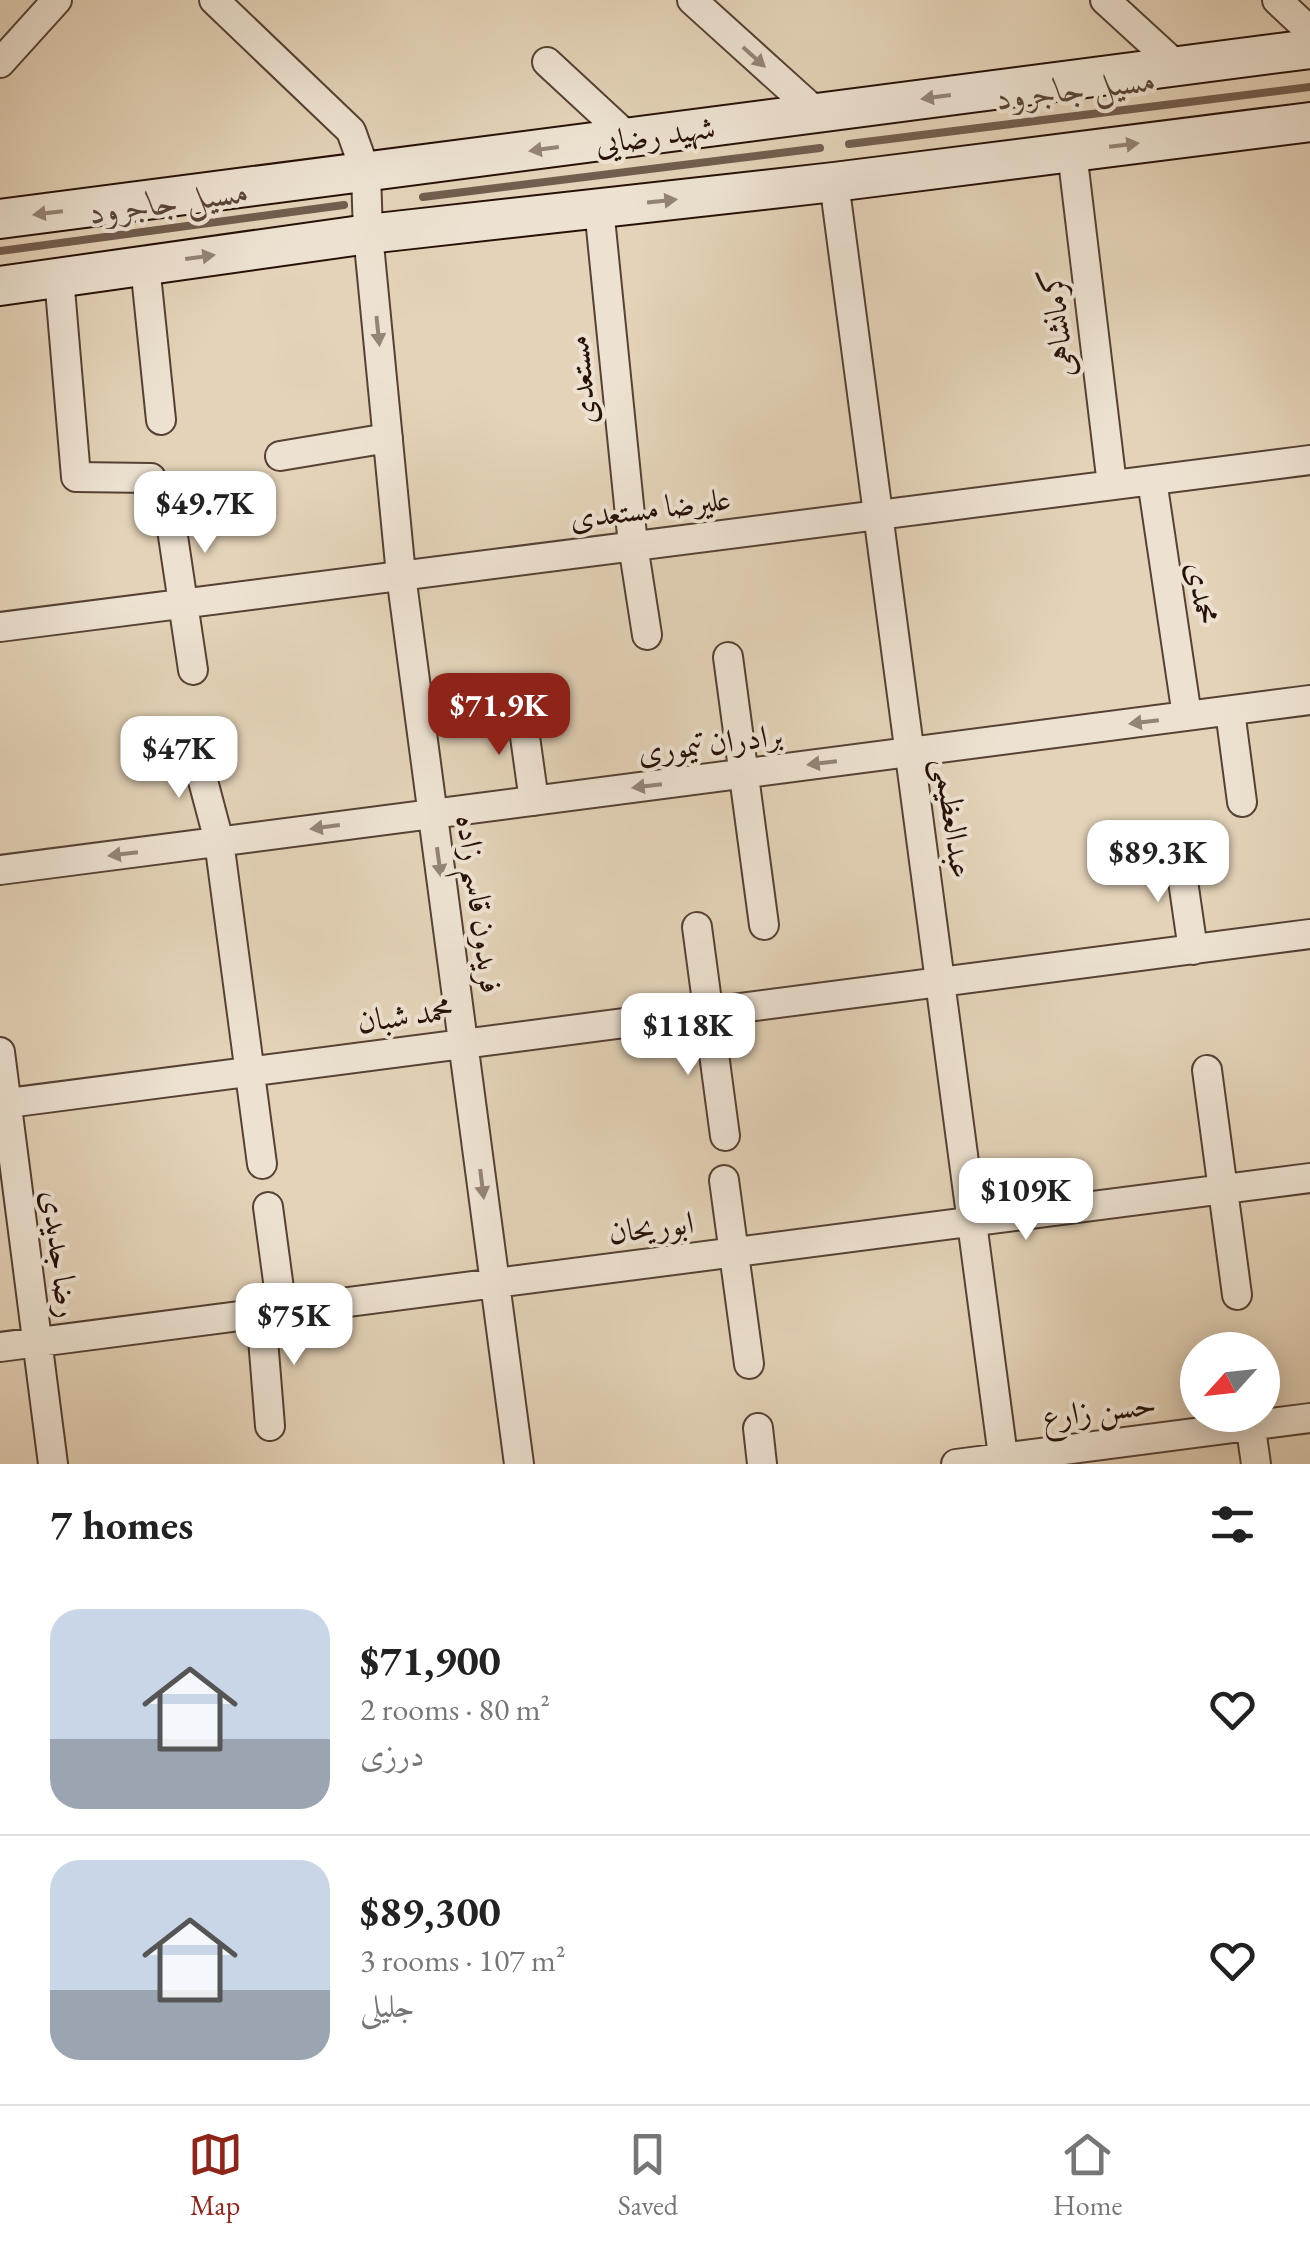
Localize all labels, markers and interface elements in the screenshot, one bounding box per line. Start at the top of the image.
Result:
one-way arrow [741,45,766,67]
water label: مسیل جاجرود [993,55,1159,123]
one-way arrow [919,90,951,106]
street label: شهید رضایی [592,106,718,164]
one-way arrow [1108,137,1140,153]
one-way arrow [528,142,559,158]
water label: مسیل جاجرود [86,167,252,237]
one-way arrow [647,193,678,209]
one-way arrow [32,205,64,221]
one-way arrow [185,249,217,265]
street label: کرمانشاهی [1029,266,1085,380]
one-way arrow [370,315,386,347]
street label: مستعدی [555,333,607,427]
pin: $49.7K [124,471,286,556]
street label: علیرضا مستعدی [567,477,733,539]
text: $49.7K [156,482,254,524]
street label: محمدی [1177,559,1229,627]
pin: $71.9K [418,673,580,758]
text: $71.9K [450,684,548,726]
street label: برادران تیموری [635,713,785,773]
one-way arrow [1128,714,1159,730]
pin: $47K [120,716,238,801]
text: $47K [142,727,216,769]
street label: عبدالعظیمی [924,755,983,881]
one-way arrow [805,756,837,772]
one-way arrow [631,778,662,794]
street label: فریدون قاسم زاده [436,812,513,997]
one-way arrow [308,819,340,835]
pin: $89.3K [1077,820,1239,905]
text: $89.3K [1109,831,1207,873]
one-way arrow [106,846,138,862]
one-way arrow [431,847,447,878]
street label: محمد شبان [354,987,456,1043]
pin: $118K [618,993,758,1078]
text: $118K [643,1004,733,1046]
pin: $109K [956,1158,1096,1243]
one-way arrow [474,1169,490,1201]
text: $109K [981,1169,1071,1211]
street label: رضا جدیدی [32,1188,90,1320]
street label: ابوریحان [606,1201,696,1253]
pin: $75K [235,1283,353,1368]
text: $75K [257,1294,331,1336]
north arrow [1180,1332,1280,1432]
map controls [1180,1332,1280,1432]
street label: حسن زارع [1039,1382,1159,1444]
text: 7 homes [50,1497,193,1552]
icon: filters [1205,1497,1260,1552]
text: $71,900 [360,1633,501,1688]
icon: home [130,1649,250,1769]
icon: heart [1205,1682,1260,1737]
text: 2 rooms · 80 m² [360,1688,550,1730]
text: درزی [360,1734,424,1776]
text: $89,300 [360,1884,501,1939]
icon: home [130,1900,250,2020]
icon: heart [1205,1933,1260,1988]
text: 3 rooms · 107 m² [360,1939,566,1981]
text: جلیلی [360,1985,415,2027]
tab: Map [188,2127,243,2223]
tab: Saved [618,2127,678,2223]
tab: Home [1053,2127,1122,2223]

